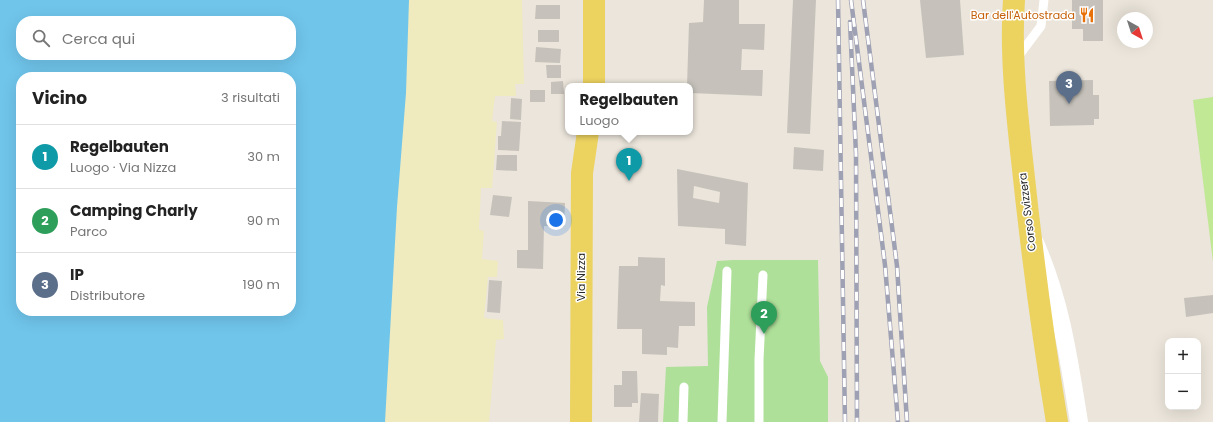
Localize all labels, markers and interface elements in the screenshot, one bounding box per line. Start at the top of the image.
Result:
restaurant icon: Bar dell'Autostrada [1078,6,1096,24]
place label: Bar dell'Autostrada [971,7,1075,23]
north arrow [1117,12,1153,48]
search box [16,16,296,60]
icon: search [30,27,52,49]
text: Cerca qui [62,28,135,49]
pin: 3 [1056,71,1082,104]
popup [565,83,693,135]
text: Vicino [32,86,87,110]
text: 3 risultati [221,88,280,107]
text: Regelbauten [580,89,678,110]
text: Luogo [580,111,619,130]
text: Regelbauten [70,136,169,157]
text: 1 [43,147,47,166]
text: 30 m [247,147,280,166]
pin: 1 [616,148,642,181]
text: Luogo · Via Nizza [70,158,176,177]
street label: Corso Svizzera [1014,172,1040,252]
text: Camping Charly [70,200,198,221]
your location [546,210,566,230]
text: 2 [41,211,49,230]
text: 90 m [247,211,280,230]
text: Parco [70,222,107,241]
street label: Via Nizza [573,253,589,301]
text: IP [70,264,84,285]
text: 3 [41,275,49,294]
text: 190 m [243,275,280,294]
text: Distributore [70,286,145,305]
pin: 2 [751,301,777,334]
map controls [1165,338,1201,410]
button: + [1165,338,1201,374]
button: − [1165,374,1201,410]

